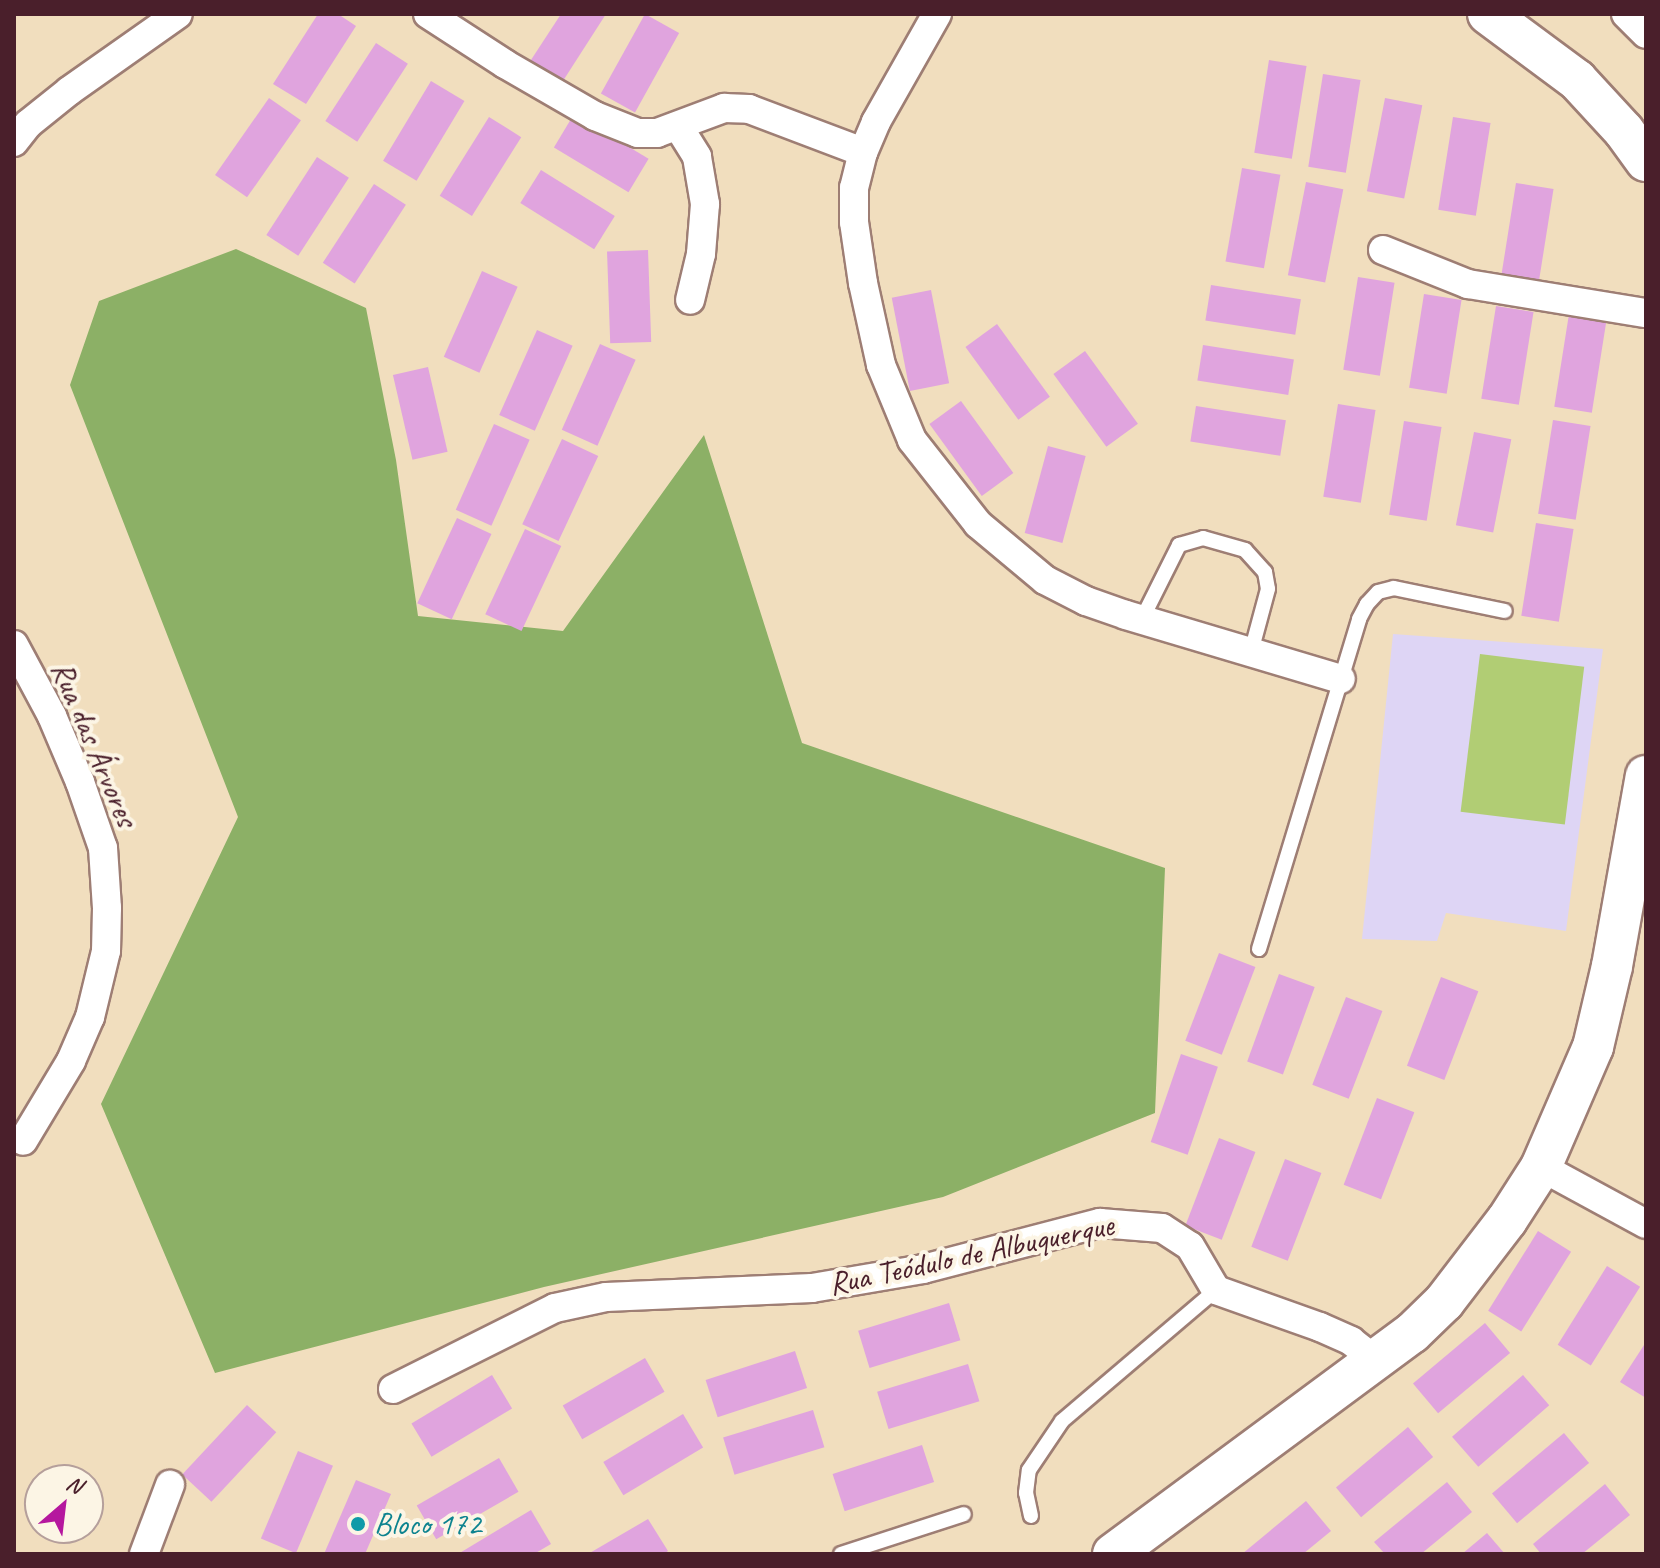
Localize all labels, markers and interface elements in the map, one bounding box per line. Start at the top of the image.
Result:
street label: Rua das Árvores [42,655,146,833]
street label: Rua Teódulo de Albuquerque [826,1206,1116,1304]
north arrow [24,1464,104,1544]
text: N [62,1469,87,1500]
place label: Bloco 172 [374,1505,481,1543]
marker: Bloco 172 [349,1515,367,1533]

